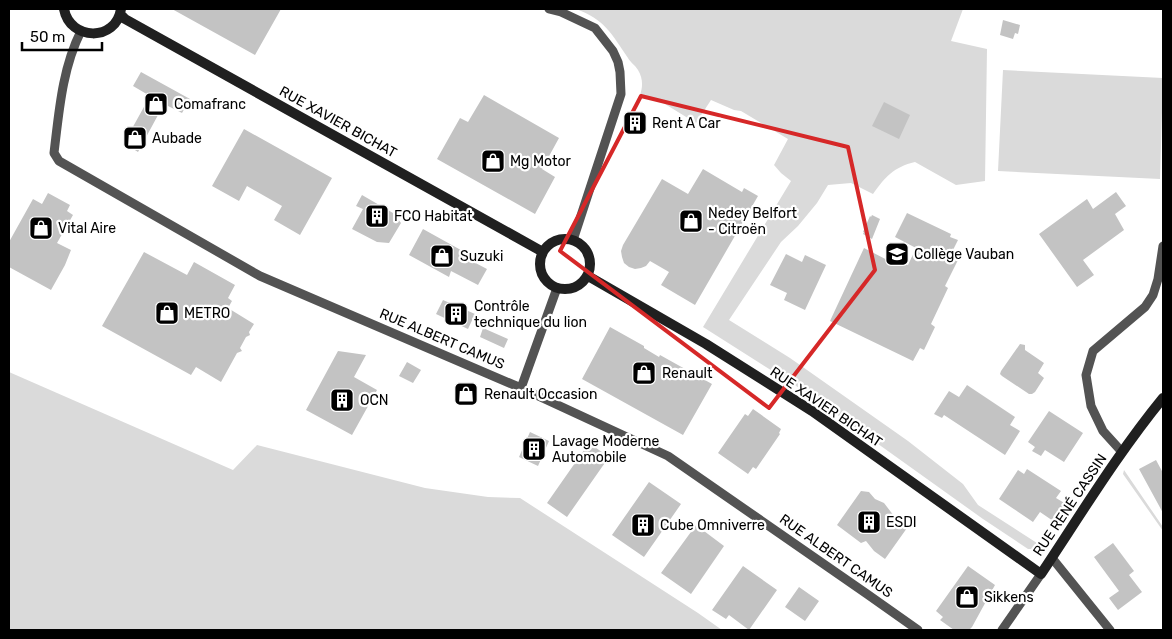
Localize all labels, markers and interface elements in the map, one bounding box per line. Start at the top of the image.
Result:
scale bar [22,20,102,52]
text: 50 m [30,28,65,46]
street label: RUE XAVIER BICHAT [276,83,400,161]
shop icon: Comafranc [143,91,169,117]
place label: Comafranc [174,96,246,113]
building icon: Rent A Car [622,110,648,136]
place label: Rent A Car [652,115,721,132]
shop icon: Aubade [122,125,148,151]
place label: Aubade [152,130,202,147]
shop icon: Mg Motor [480,148,506,174]
place label: Mg Motor [510,153,571,170]
building icon: FCO Habitat [364,203,390,229]
place label: Nedey Belfort - Citroën [708,205,797,238]
place label: FCO Habitat [394,208,473,225]
shop icon: Nedey Belfort - Citroën [678,208,704,234]
shop icon: Vital Aire [28,215,54,241]
place label: Vital Aire [58,220,116,237]
school or university icon: Collège Vauban [884,241,910,267]
shop icon: Suzuki [429,243,455,269]
place label: Collège Vauban [914,246,1014,263]
place label: Suzuki [460,248,503,265]
place label: Contrôle technique du lion [474,298,587,331]
shop icon: METRO [154,300,180,326]
building icon: Contrôle technique du lion [443,301,469,327]
place label: METRO [184,305,230,322]
street label: RUE ALBERT CAMUS [377,305,507,373]
shop icon: Renault [631,360,657,386]
street label: RUE XAVIER BICHAT [767,363,885,451]
place label: Renault [662,365,713,382]
shop icon: Renault Occasion [453,381,479,407]
place label: Renault Occasion [484,386,598,403]
building icon: OCN [329,387,355,413]
place label: OCN [360,392,389,409]
place label: Lavage Moderne Automobile [552,433,659,466]
building icon: Lavage Moderne Automobile [521,436,547,462]
street label: RUE RENÉ CASSIN [1029,450,1110,559]
building icon: ESDI [856,509,882,535]
street label: RUE ALBERT CAMUS [776,511,896,602]
building icon: Cube Omniverre [630,512,656,538]
place label: ESDI [886,514,917,531]
place label: Cube Omniverre [660,517,765,534]
shop icon: Sikkens [954,584,980,610]
place label: Sikkens [984,589,1034,606]

